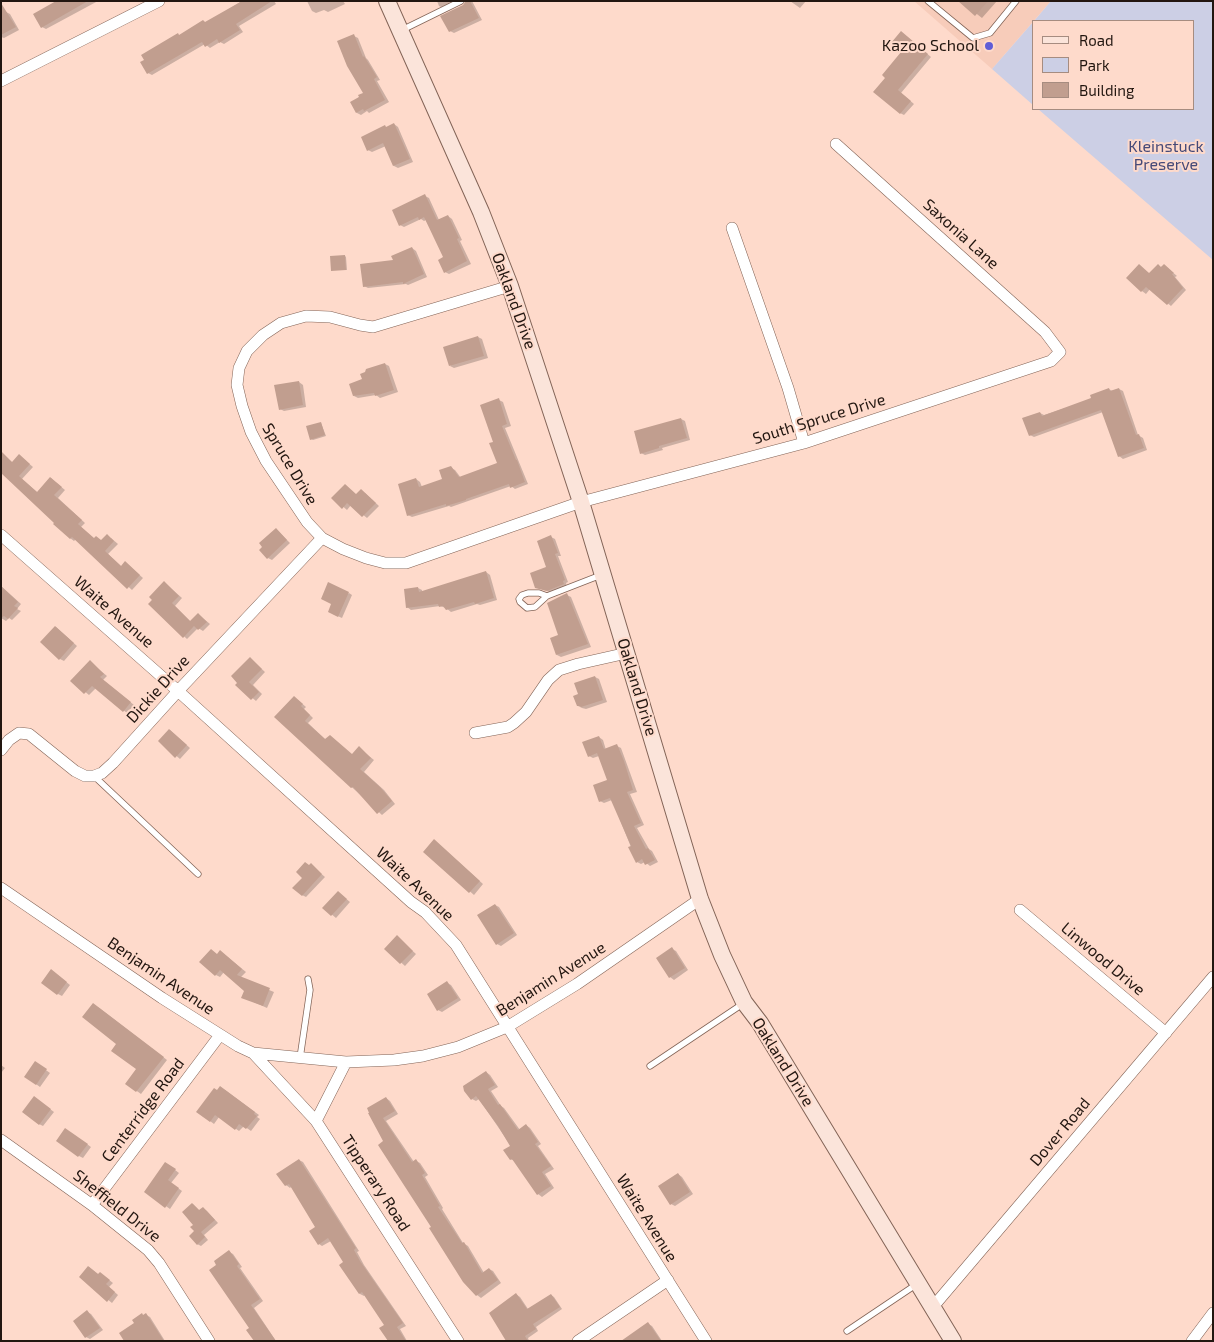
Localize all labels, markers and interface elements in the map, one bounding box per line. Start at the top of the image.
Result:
legend [1032,20,1194,110]
text: Road [1079,31,1114,49]
place label: Kazoo School [882,36,979,56]
marker: Kazoo School [983,40,995,52]
text: Park [1079,56,1110,74]
text: Building [1079,81,1134,99]
park label: Kleinstuck Preserve [1128,137,1204,175]
street label: Saxonia Lane [919,195,1003,273]
street label: Oakland Drive [488,250,540,352]
street label: South Spruce Drive [750,390,888,448]
street label: Spruce Drive [258,420,322,508]
street label: Waite Avenue [70,572,158,652]
street label: Oakland Drive [613,636,661,738]
street label: Dickie Drive [123,651,193,727]
street label: Waite Avenue [372,843,458,925]
street label: Linwood Drive [1057,918,1149,1000]
street label: Benjamin Avenue [104,933,218,1019]
street label: Benjamin Avenue [493,938,609,1020]
street label: Oakland Drive [748,1014,818,1110]
street label: Centerridge Road [98,1054,188,1166]
street label: Dover Road [1026,1094,1094,1170]
street label: Tipperary Road [338,1131,414,1235]
street label: Sheffield Drive [69,1166,165,1246]
street label: Waite Avenue [612,1171,682,1265]

